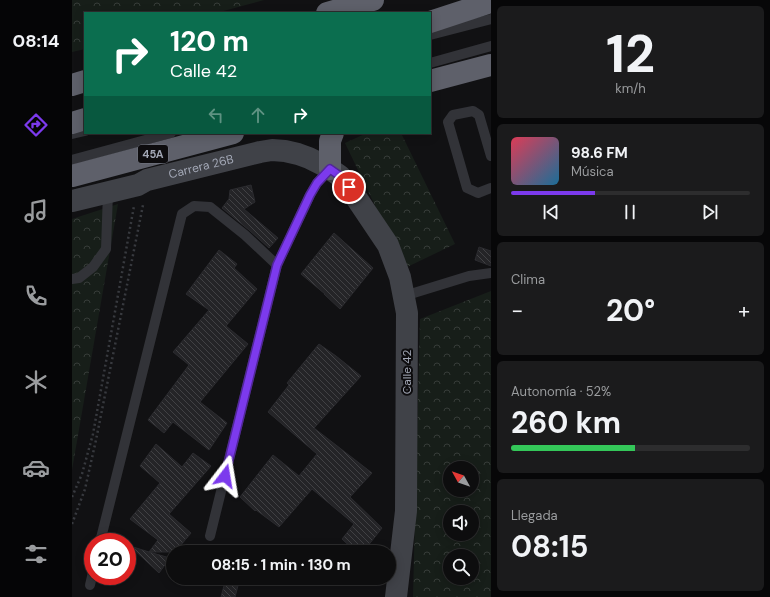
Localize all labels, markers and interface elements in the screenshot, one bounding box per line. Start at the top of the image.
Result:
text: 12 [606,20,655,88]
text: 120 m [170,23,249,60]
icon: right [104,28,156,80]
text: 08:14 [13,29,59,53]
text: Calle 42 [170,59,237,83]
text: km/h [615,80,646,97]
icon: left [205,104,227,126]
icon: ahead [247,104,269,126]
icon: right [289,104,311,126]
icon: directions [22,111,50,139]
text: 98.6 FM [571,143,628,163]
road number: 45A [138,145,168,163]
street label: Carrera 26B [167,151,235,182]
text: Música [571,163,614,180]
pin [332,170,366,204]
icon: arrive [338,176,360,198]
icon: music [22,197,50,225]
icon: previous [540,201,562,223]
icon: pause [619,201,641,223]
icon: next [699,201,721,223]
text: Clima [511,271,545,288]
icon: phone [22,282,50,310]
text: 20° [606,291,655,330]
text: − [511,296,523,325]
text: + [738,296,750,325]
street label: Calle 42 [399,350,415,394]
icon: climate [22,368,50,396]
text: Autonomía · 52% [511,383,611,400]
text: 260 km [511,403,621,442]
icon: car [22,454,50,482]
position arrow [204,455,246,497]
north arrow [443,461,479,497]
map controls [443,461,479,585]
button: sound [443,505,479,541]
text: Llegada [511,507,558,524]
text: 08:15 [511,527,588,566]
speed limit sign: 20 [84,533,136,585]
icon: filters [22,540,50,568]
button: search [443,549,479,585]
text: 08:15 · 1 min · 130 m [211,555,351,575]

